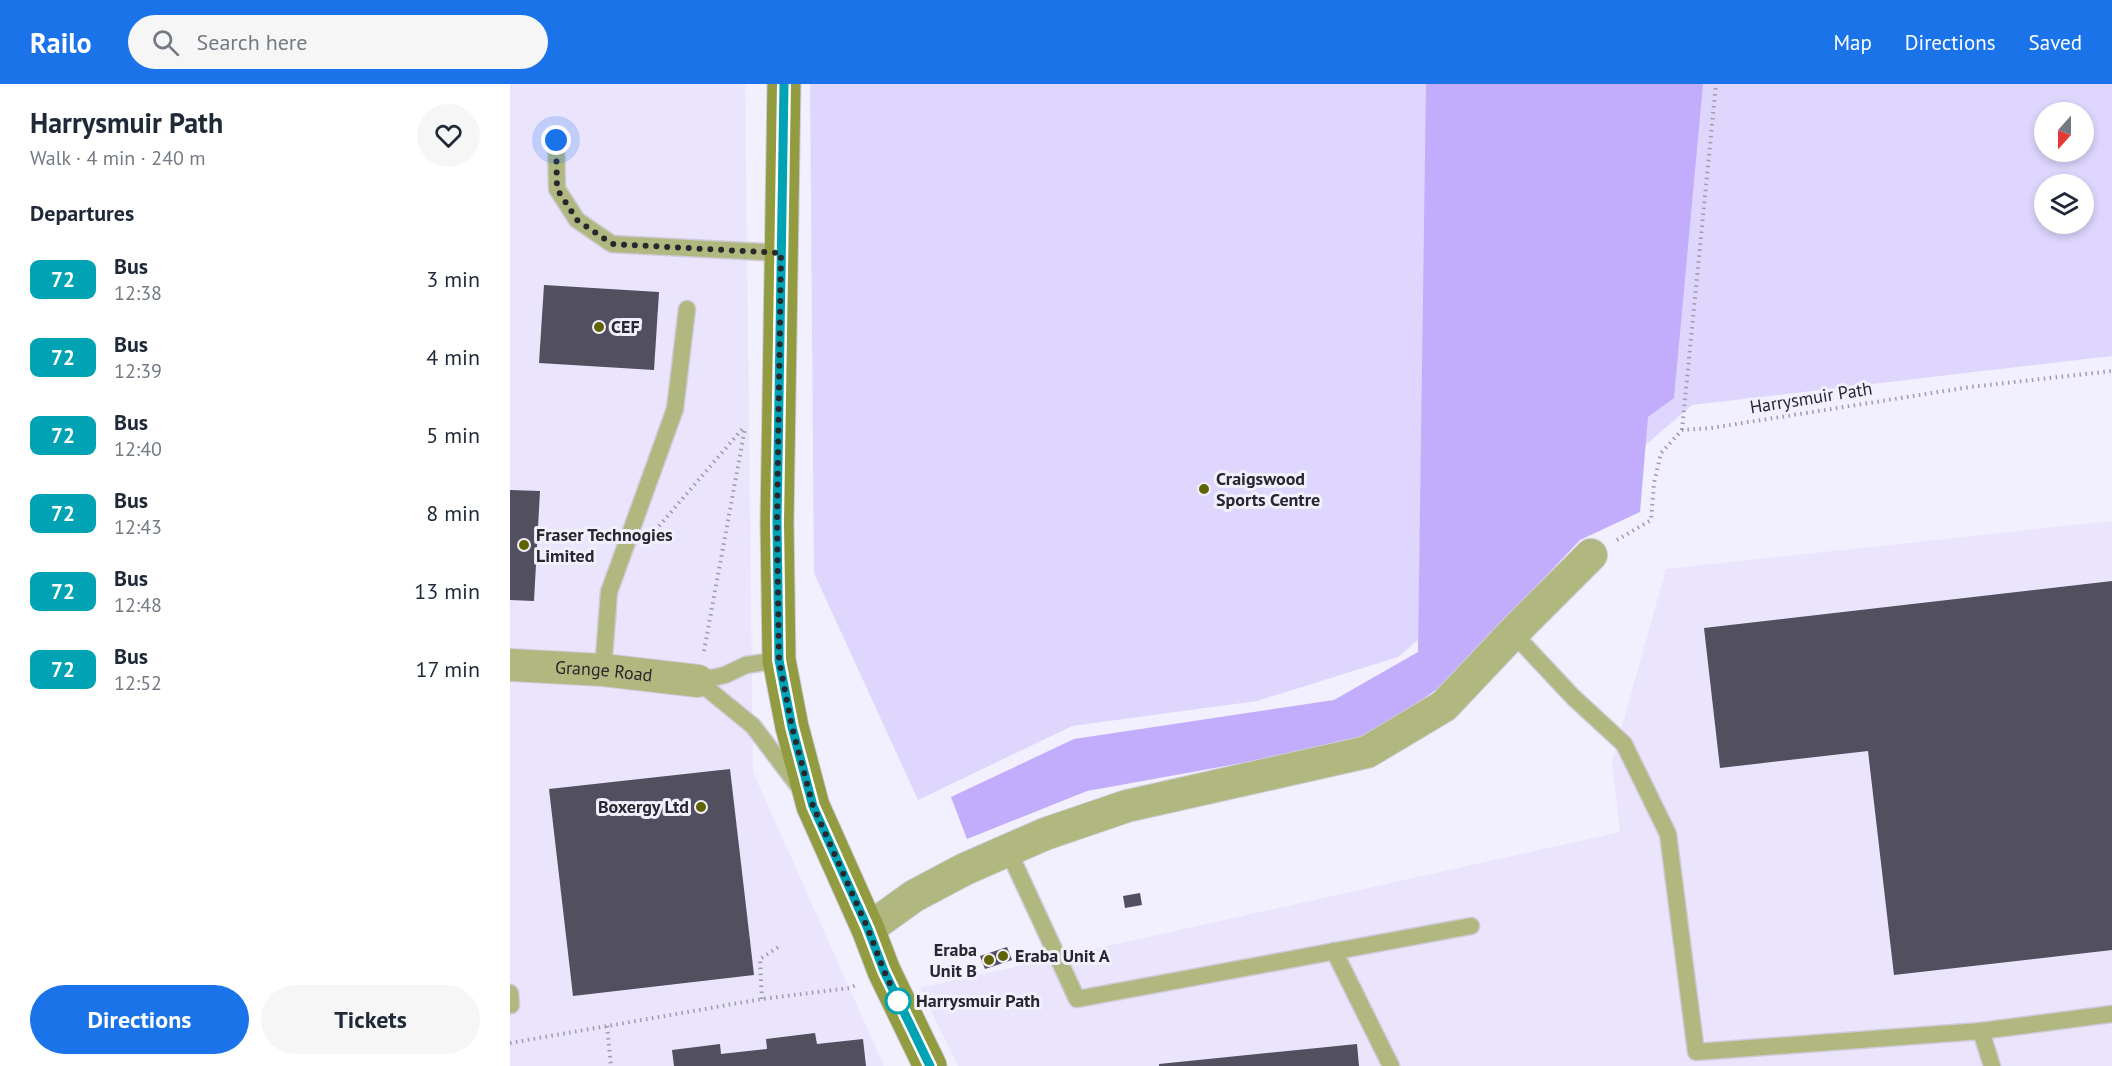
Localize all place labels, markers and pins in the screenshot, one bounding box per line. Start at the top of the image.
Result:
place label: CEF [611,315,640,338]
marker: CEF [592,320,606,334]
place label: Craigswood Sports Centre [1216,467,1320,511]
marker: Craigswood Sports Centre [1197,482,1211,496]
place label: Fraser Technogies Limited [536,523,673,567]
marker: Fraser Technogies Limited [517,538,531,552]
place label: Boxergy Ltd [598,795,689,818]
marker: Boxergy Ltd [694,800,708,814]
place label: Eraba Unit B [930,938,977,982]
place label: Eraba Unit A [1015,944,1110,967]
marker: Eraba Unit A [996,949,1010,963]
marker: Eraba Unit B [982,953,996,967]
marker: Harrysmuir Path [885,988,911,1014]
place label: Harrysmuir Path [916,989,1040,1012]

